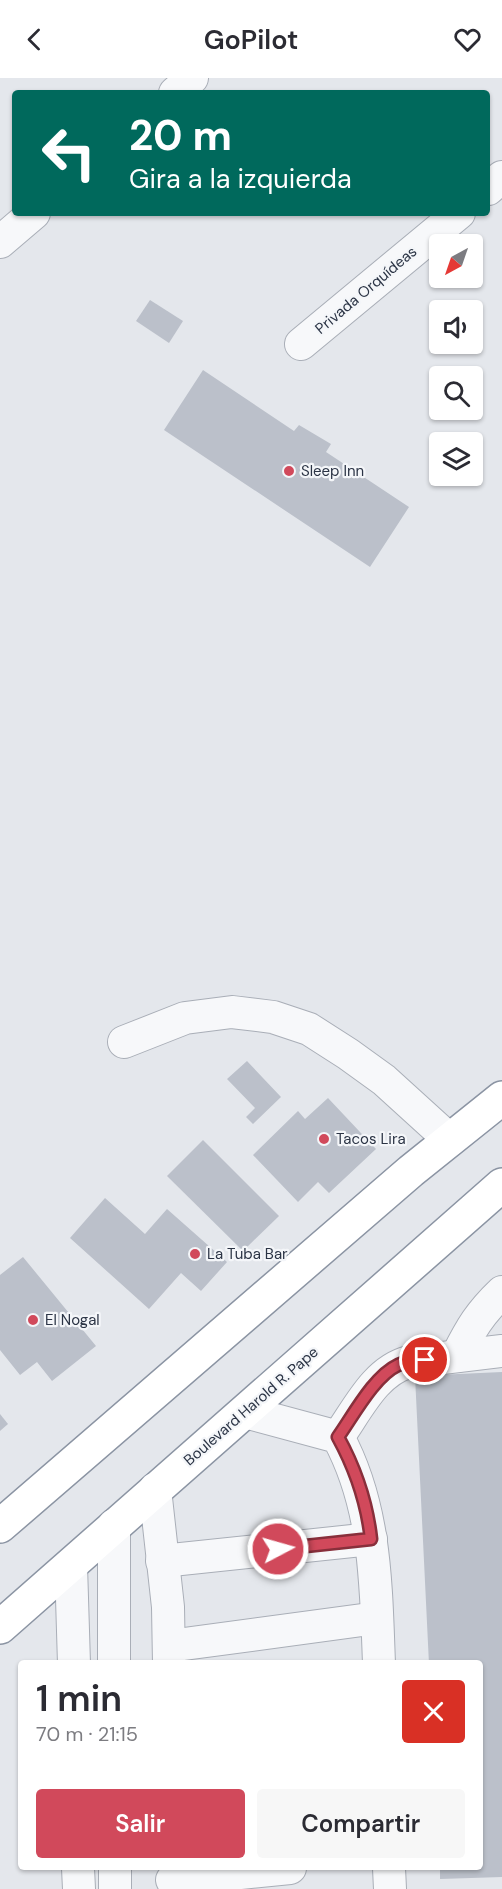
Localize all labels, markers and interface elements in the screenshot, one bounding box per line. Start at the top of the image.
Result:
text: GoPilot [204,22,298,57]
icon: back [18,23,51,56]
icon: heart [451,23,484,56]
text: 20 m [129,108,232,163]
icon: left [30,114,108,192]
text: Gira a la izquierda [129,161,352,196]
north arrow [429,234,483,288]
map controls [429,234,483,486]
street label: Privada Orquídeas [311,242,421,338]
button: sound [429,300,483,354]
button: search [429,366,483,420]
button: layers [429,432,483,486]
place label: Sleep Inn [301,461,364,481]
marker: Sleep Inn [282,464,296,478]
place label: Tacos Lira [336,1129,406,1149]
marker: Tacos Lira [317,1132,331,1146]
place label: La Tuba Bar [207,1244,288,1264]
marker: La Tuba Bar [188,1247,202,1261]
place label: El Nogal [45,1310,100,1330]
marker: El Nogal [26,1313,40,1327]
pin [399,1334,450,1385]
street label: Boulevard Harold R. Pape [180,1342,322,1470]
icon: arrive [408,1343,441,1376]
position arrow [246,1517,310,1581]
text: 1 min [36,1675,122,1722]
button: close [402,1680,465,1743]
text: 70 m · 21:15 [36,1721,138,1747]
button: Salir [36,1789,245,1858]
button: Compartir [257,1789,465,1858]

